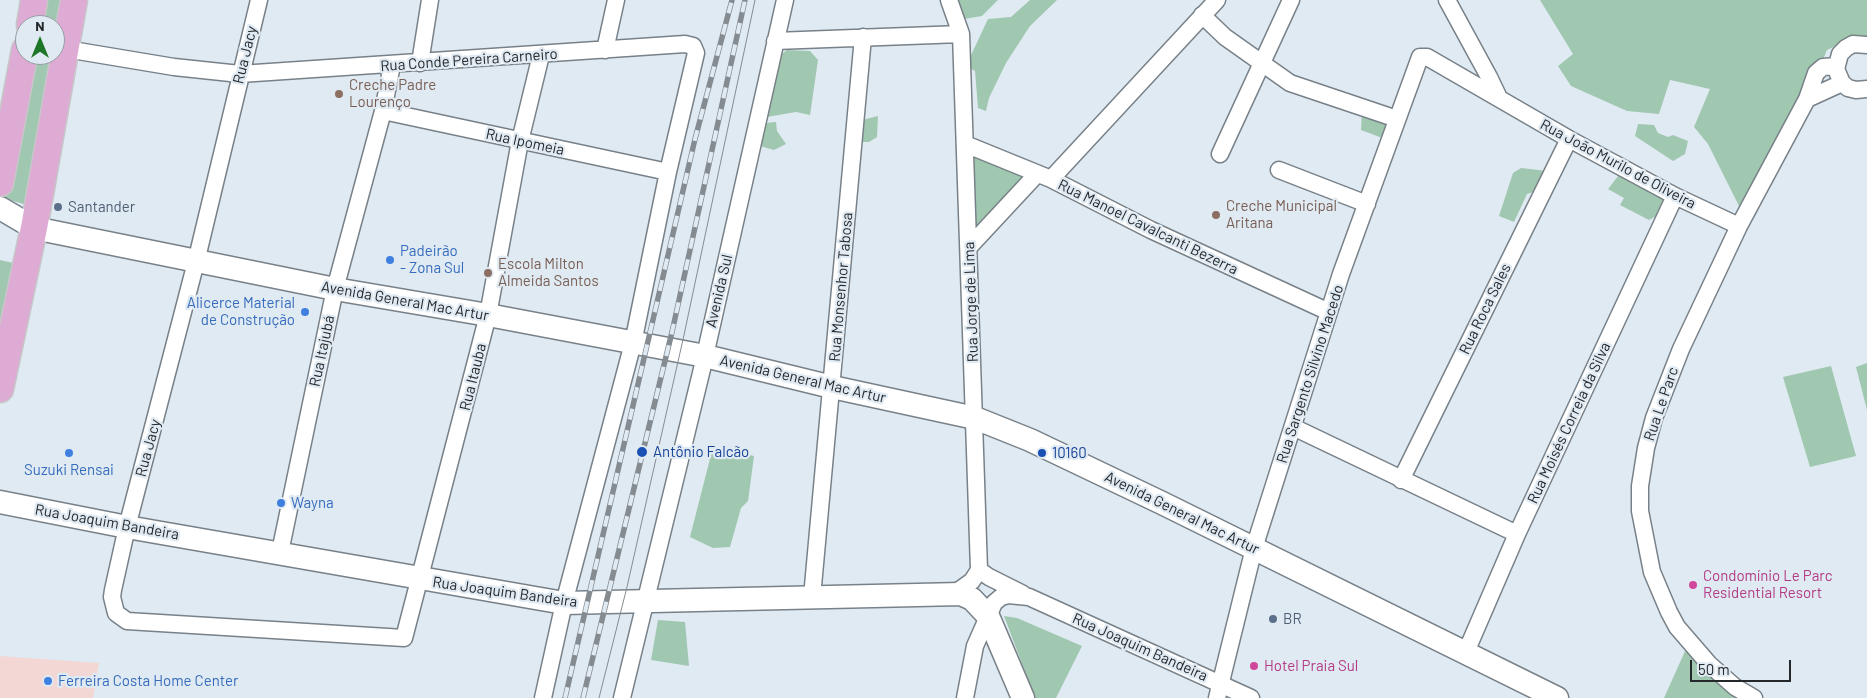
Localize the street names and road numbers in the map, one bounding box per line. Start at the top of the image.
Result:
street label: Rua Jacy [229,24,261,86]
street label: Rua Conde Pereira Carneiro [380,45,558,75]
street label: Rua João Murilo de Oliveira [1537,115,1699,213]
street label: Rua Ipomeia [484,125,566,159]
street label: Rua Manoel Cavalcanti Bezerra [1055,176,1241,278]
street label: Rua Monsenhor Tabosa [826,212,856,362]
street label: Rua Jorge de Lima [960,241,982,363]
street label: Avenida Sul [702,253,736,329]
street label: Rua Roca Sales [1455,261,1515,357]
street label: Avenida General Mac Artur [320,277,490,325]
street label: Rua Sargento Silvino Macedo [1273,282,1347,466]
street label: Rua Itajubá [306,314,338,388]
street label: Rua Moisés Correia da Silva [1524,339,1614,507]
street label: Rua Itauba [456,341,490,413]
street label: Avenida General Mac Artur [718,351,888,407]
street label: Rua Le Parc [1640,365,1682,443]
street label: Rua Jacy [132,417,164,479]
street label: Avenida General Mac Artur [1102,468,1262,558]
street label: Rua Joaquim Bandeira [34,500,180,544]
street label: Rua Joaquim Bandeira [431,573,579,611]
street label: Rua Joaquim Bandeira [1070,609,1210,685]

